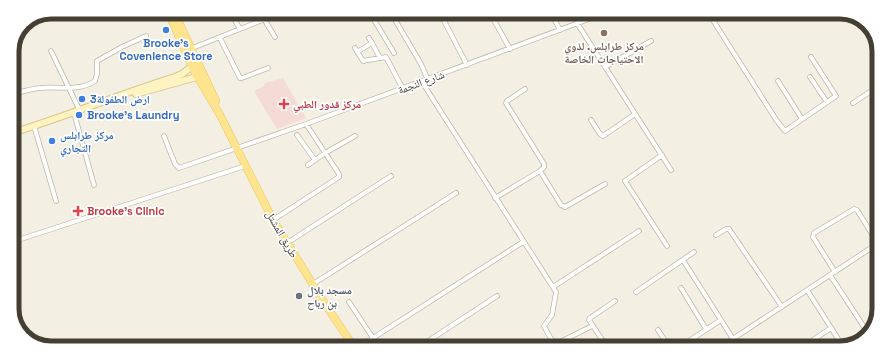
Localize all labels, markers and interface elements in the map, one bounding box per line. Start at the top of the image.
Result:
marker: Brooke's Covenience Store [161,25,171,35]
marker: مركز طرابلس. لذوي الاحتياجات الخاصة [599,28,609,38]
place label: Brooke's Covenience Store [119,36,213,63]
place label: مركز طرابلس. لذوي الاحتياجات الخاصة [564,39,644,66]
street label: شارع النجمة [396,67,446,97]
place label: ارض الطفولة3 [90,92,150,107]
marker: ارض الطفولة3 [77,94,87,104]
place label: مركز قدور الطبي [293,97,361,113]
marker: مركز قدور الطبي [278,98,290,110]
place label: Brooke's Laundry [87,108,179,122]
marker: Brooke's Laundry [74,110,84,120]
place label: مركز طرابلس التجاري [60,128,114,157]
marker: مركز طرابلس التجاري [47,136,57,146]
place label: Brooke's Clinic [87,204,165,218]
marker: Brooke's Clinic [72,205,84,217]
street label: طريق المشتل [263,208,301,260]
place label: مسجد بلال بن رباح [307,283,352,311]
marker: مسجد بلال بن رباح [294,291,304,301]

